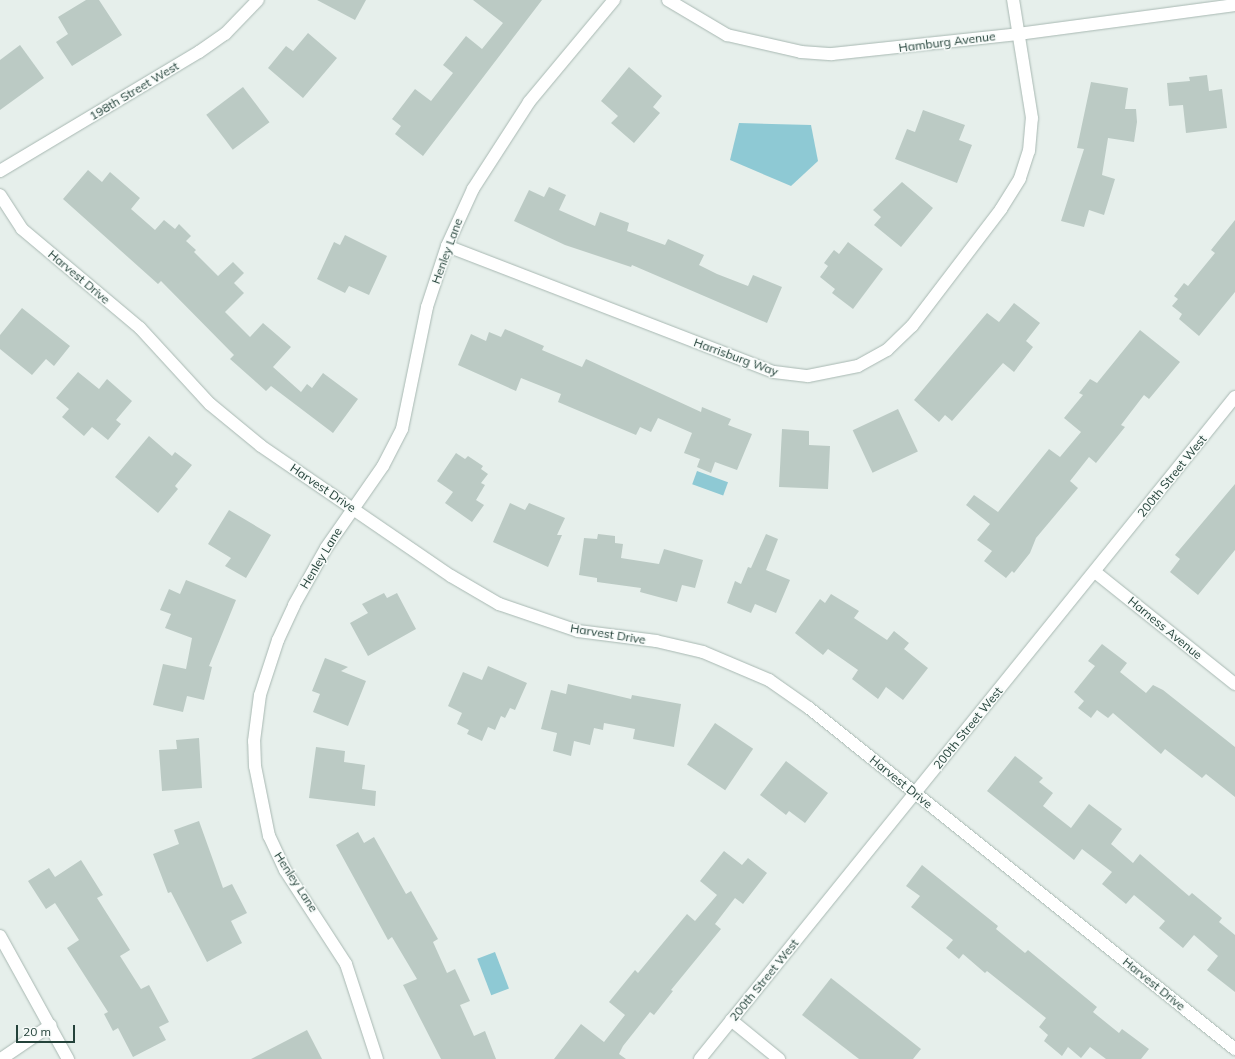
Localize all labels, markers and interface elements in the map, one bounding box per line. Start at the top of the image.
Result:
street label: Hamburg Avenue [898,29,996,55]
street label: 198th Street West [87,59,181,123]
street label: Henley Lane [428,216,466,286]
street label: Harvest Drive [45,247,113,307]
street label: Harrisburg Way [692,335,780,379]
street label: 200th Street West [1134,432,1210,520]
street label: Harvest Drive [287,461,359,515]
street label: Henley Lane [297,525,345,591]
street label: Harness Avenue [1125,594,1205,662]
street label: Harvest Drive [569,621,647,647]
street label: 200th Street West [930,684,1006,772]
street label: Harvest Drive [867,752,935,812]
street label: Henley Lane [271,849,321,915]
street label: 200th Street West [726,936,802,1024]
street label: Harvest Drive [1120,954,1188,1014]
scale bar [18,1017,77,1043]
text: 20 m [23,1024,51,1039]

